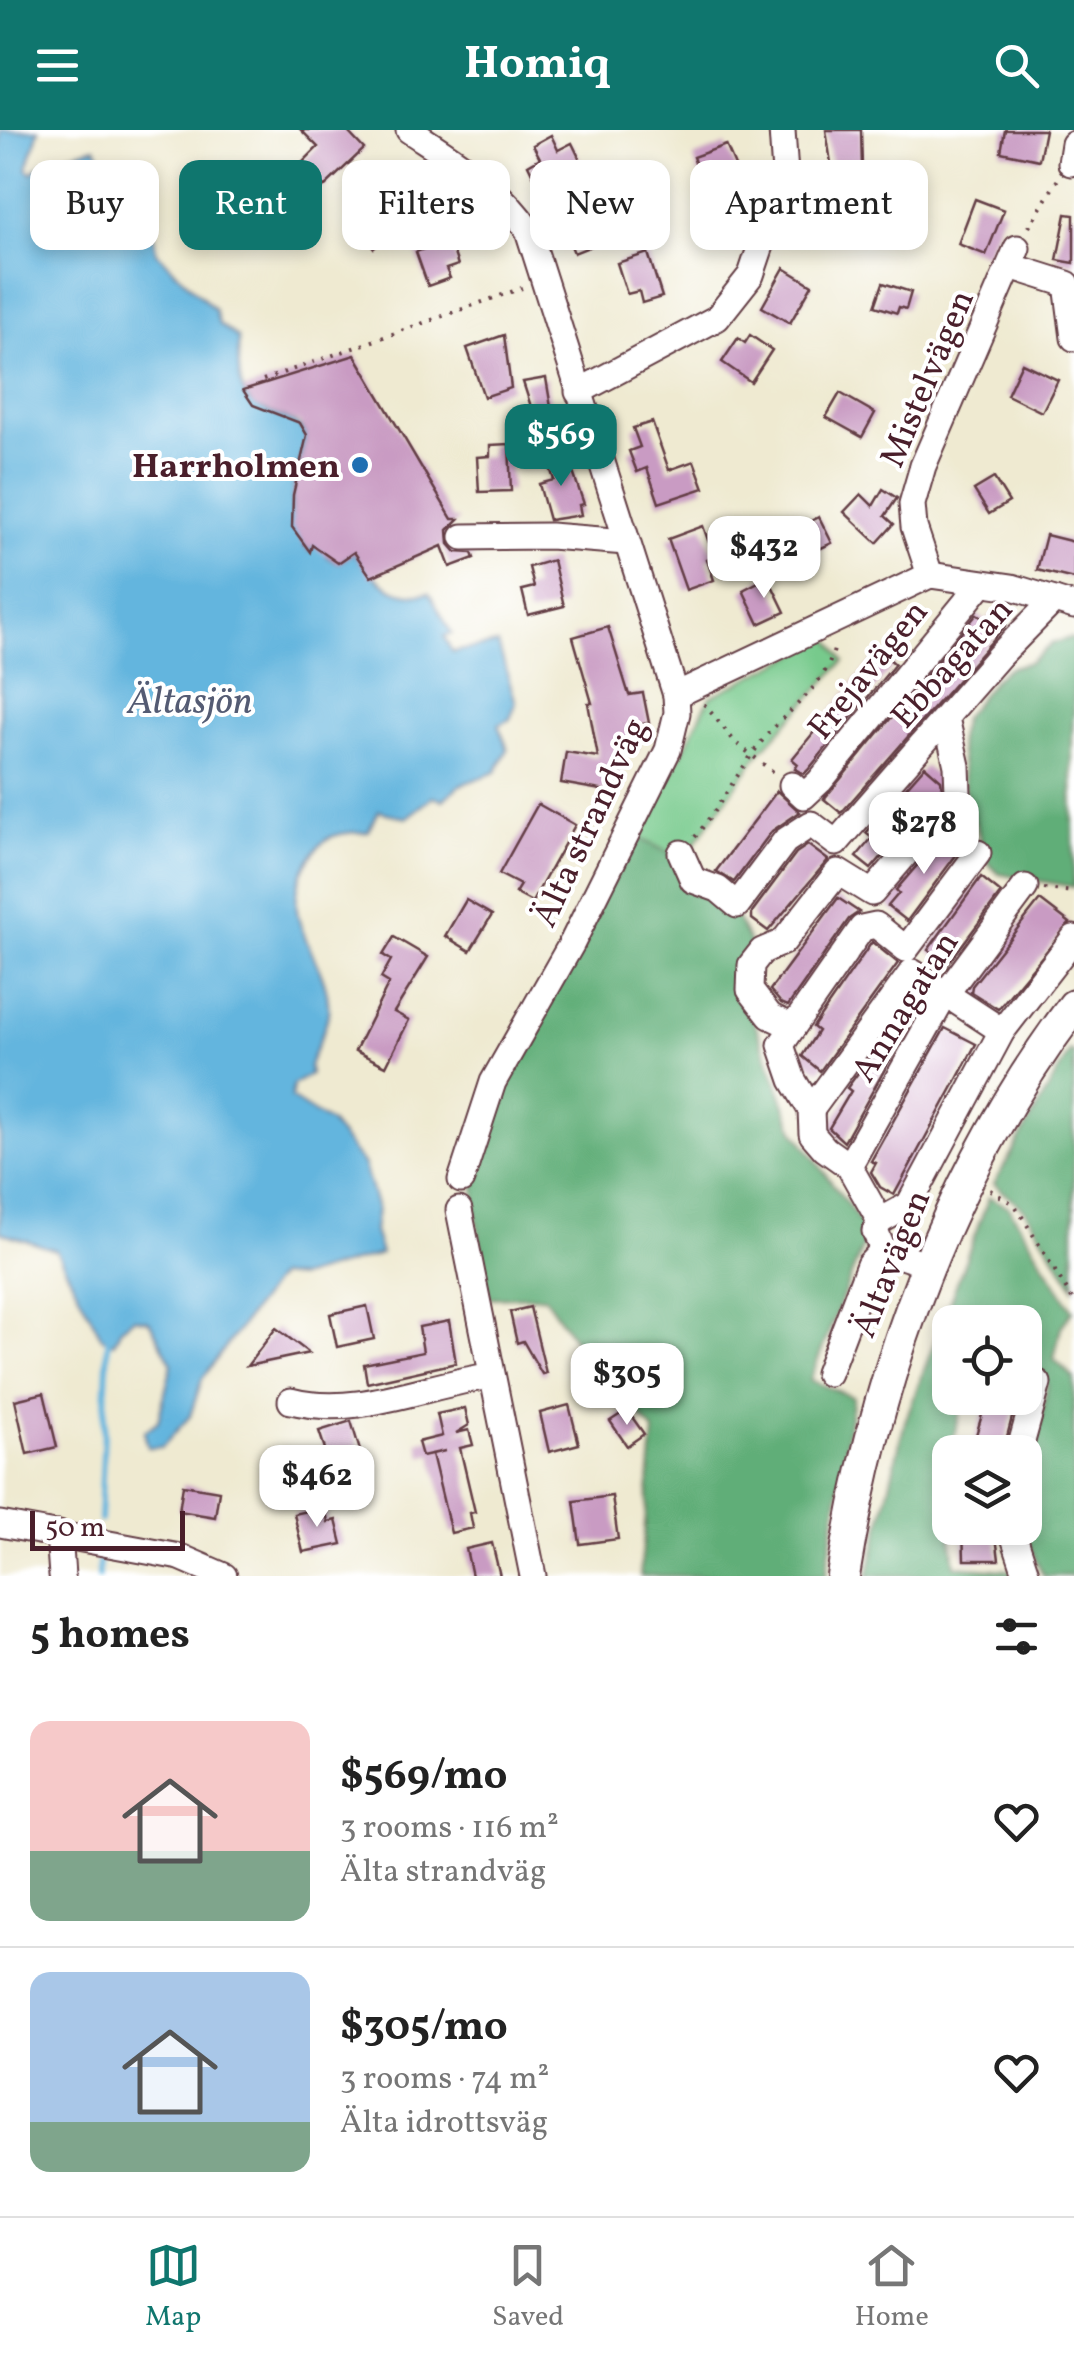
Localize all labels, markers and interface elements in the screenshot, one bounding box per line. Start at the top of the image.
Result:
text: Homiq [464,34,610,97]
icon: menu [30,38,85,93]
icon: search [989,38,1044,93]
chip: Buy [30,160,159,250]
chip: Rent [179,160,322,250]
chip: Filters [342,160,510,250]
chip: New [530,160,670,250]
chip: Apartment [690,160,928,250]
street label: Mistelvägen [870,283,988,475]
pin: $569 [502,404,620,489]
text: $569 [527,414,595,458]
place label: Harrholmen [132,444,340,492]
marker: Harrholmen [349,454,371,476]
pin: $432 [705,516,823,601]
text: $432 [729,526,799,570]
street label: Ebbagatan [881,588,1025,740]
street label: Frejavägen [798,591,941,751]
water label: Ältasjön [126,677,252,730]
street label: Älta strandväg [522,711,661,936]
pin: $278 [865,792,983,877]
text: $278 [891,802,957,846]
street label: Annagatan [841,923,972,1092]
street label: Ältavägen [841,1183,944,1345]
map controls [932,1305,1042,1545]
button: locate [932,1305,1042,1415]
pin: $305 [568,1343,686,1428]
text: $305 [593,1353,661,1397]
button: layers [932,1435,1042,1545]
pin: $462 [258,1445,376,1530]
text: $462 [281,1455,353,1499]
scale bar [30,1506,185,1550]
text: 50 m [45,1509,105,1548]
text: 5 homes [30,1607,190,1666]
icon: filters [989,1609,1044,1664]
text: $569/mo [340,1748,507,1807]
icon: home [110,1761,230,1881]
icon: heart [989,1794,1044,1849]
text: 3 rooms · 116 m² [340,1807,559,1851]
text: Älta strandväg [340,1851,546,1895]
text: $305/mo [340,1999,508,2058]
icon: home [110,2012,230,2132]
icon: heart [989,2045,1044,2100]
text: 3 rooms · 74 m² [340,2058,549,2102]
text: Älta idrottsväg [340,2102,548,2146]
tab: Map [145,2238,201,2337]
tab: Saved [492,2238,564,2337]
tab: Home [855,2238,929,2337]

